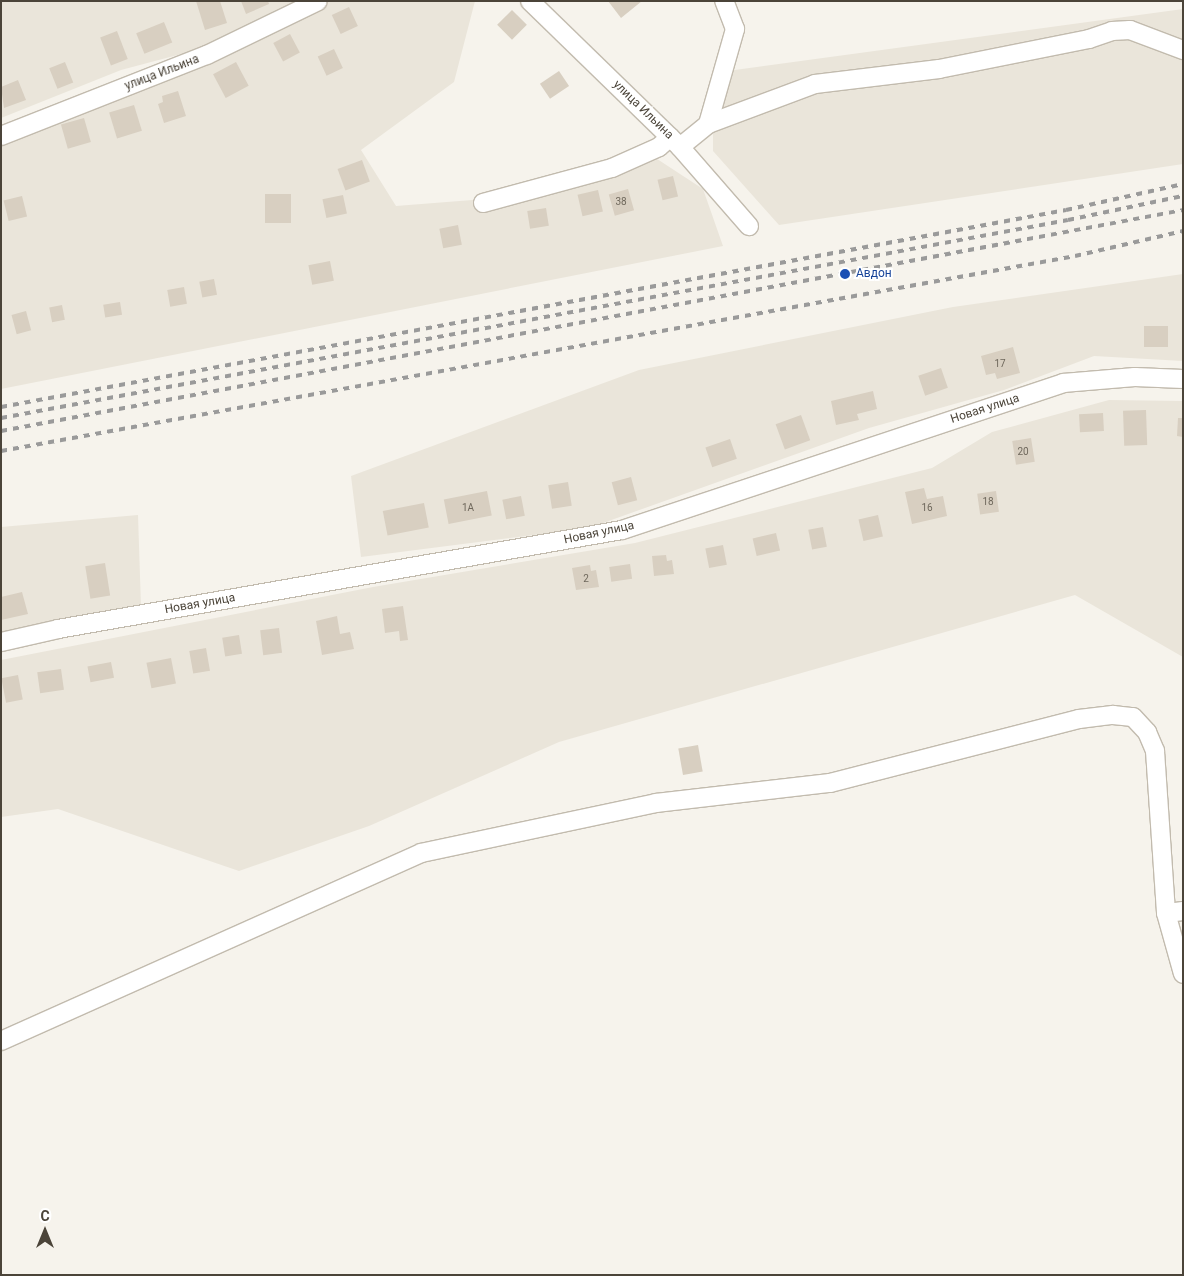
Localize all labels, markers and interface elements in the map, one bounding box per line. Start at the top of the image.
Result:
street label: улица Ильина [123,52,201,94]
street label: улица Ильина [610,78,676,142]
house number: 38 [615,196,627,208]
marker: Авдон [838,267,852,281]
place label: Авдон [856,267,892,281]
house number: 17 [994,358,1006,370]
street label: Новая улица [949,391,1021,427]
house number: 20 [1017,446,1029,458]
house number: 18 [982,496,994,508]
house number: 1А [462,502,474,514]
house number: 16 [921,502,933,514]
street label: Новая улица [563,519,635,547]
house number: 2 [583,573,589,585]
street label: Новая улица [164,591,236,617]
north arrow [20,1206,70,1256]
text: С [40,1208,50,1224]

